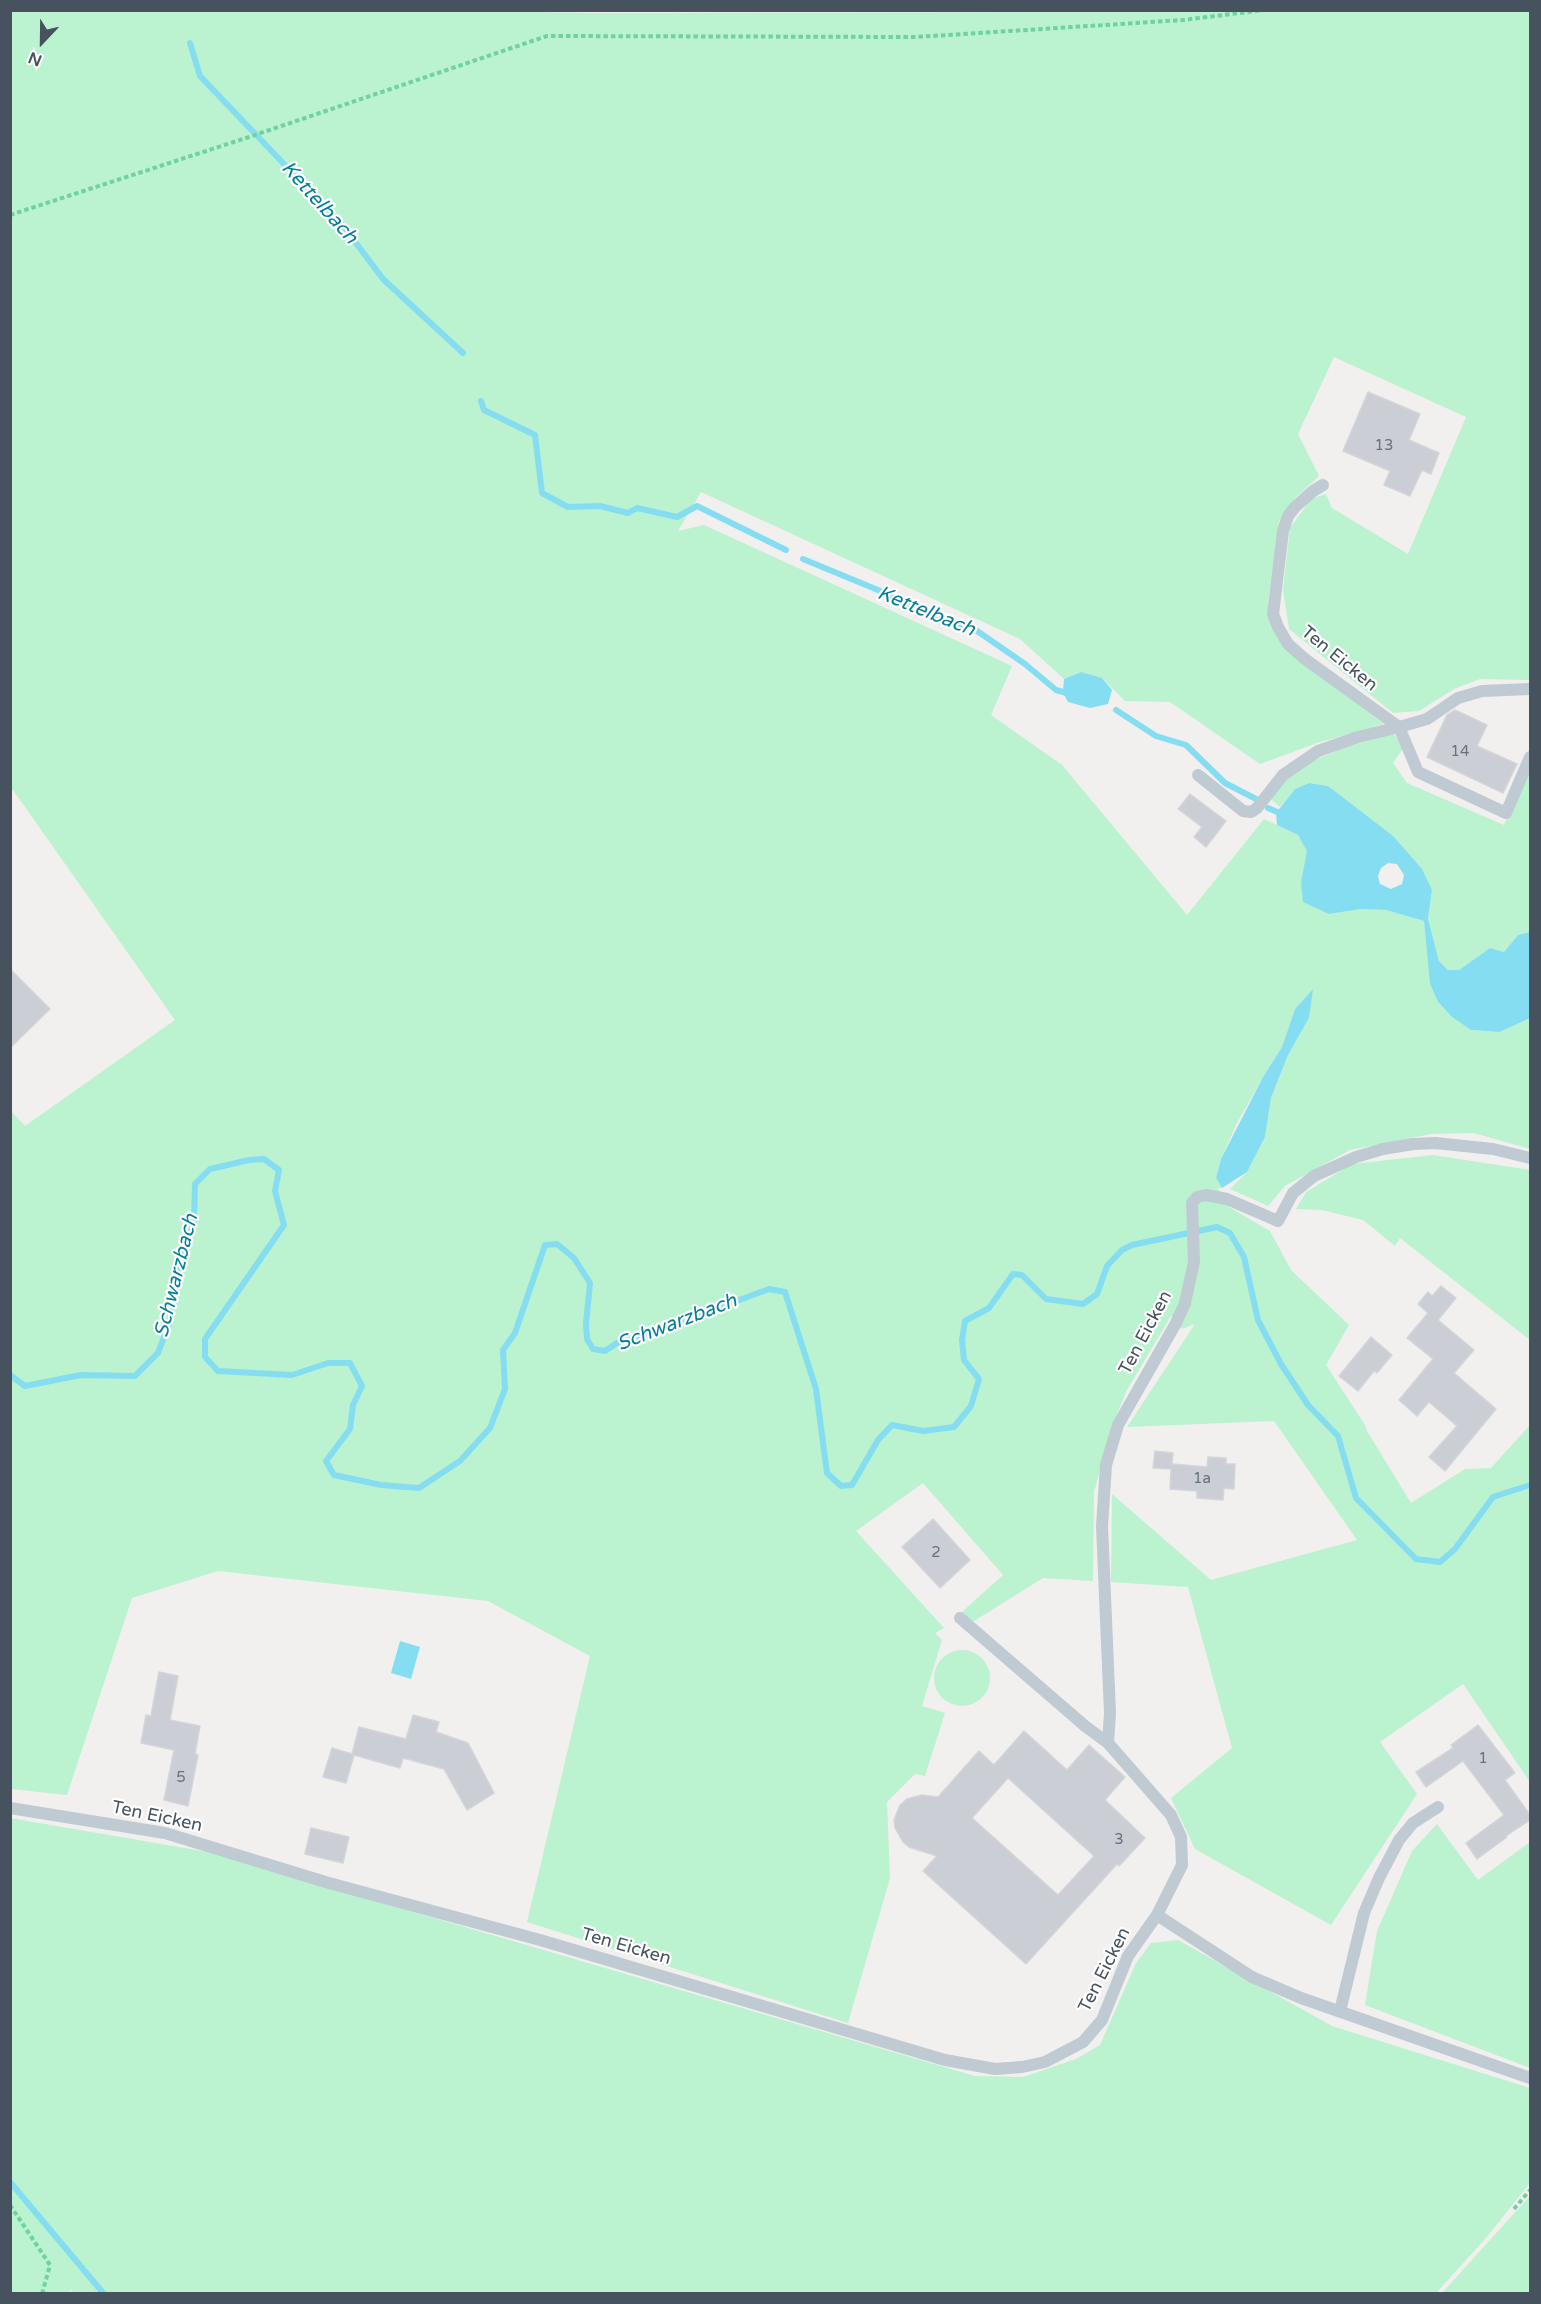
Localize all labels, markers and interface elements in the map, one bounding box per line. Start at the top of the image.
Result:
north arrow [12,12,72,72]
text: N [26,47,45,70]
water label: Kettelbach [276,157,362,249]
house number: 13 [1375,437,1393,455]
water label: Kettelbach [874,582,978,642]
street label: Ten Eicken [1296,622,1382,696]
house number: 14 [1451,743,1469,761]
water label: Schwarzbach [150,1212,204,1340]
street label: Ten Eicken [1115,1287,1177,1379]
water label: Schwarzbach [614,1289,740,1357]
house number: 1a [1193,1470,1211,1488]
house number: 2 [931,1544,941,1562]
house number: 1 [1478,1750,1488,1768]
house number: 5 [176,1769,186,1787]
street label: Ten Eicken [110,1797,204,1837]
house number: 3 [1114,1831,1124,1849]
street label: Ten Eicken [579,1924,673,1970]
street label: Ten Eicken [1074,1924,1136,2016]

